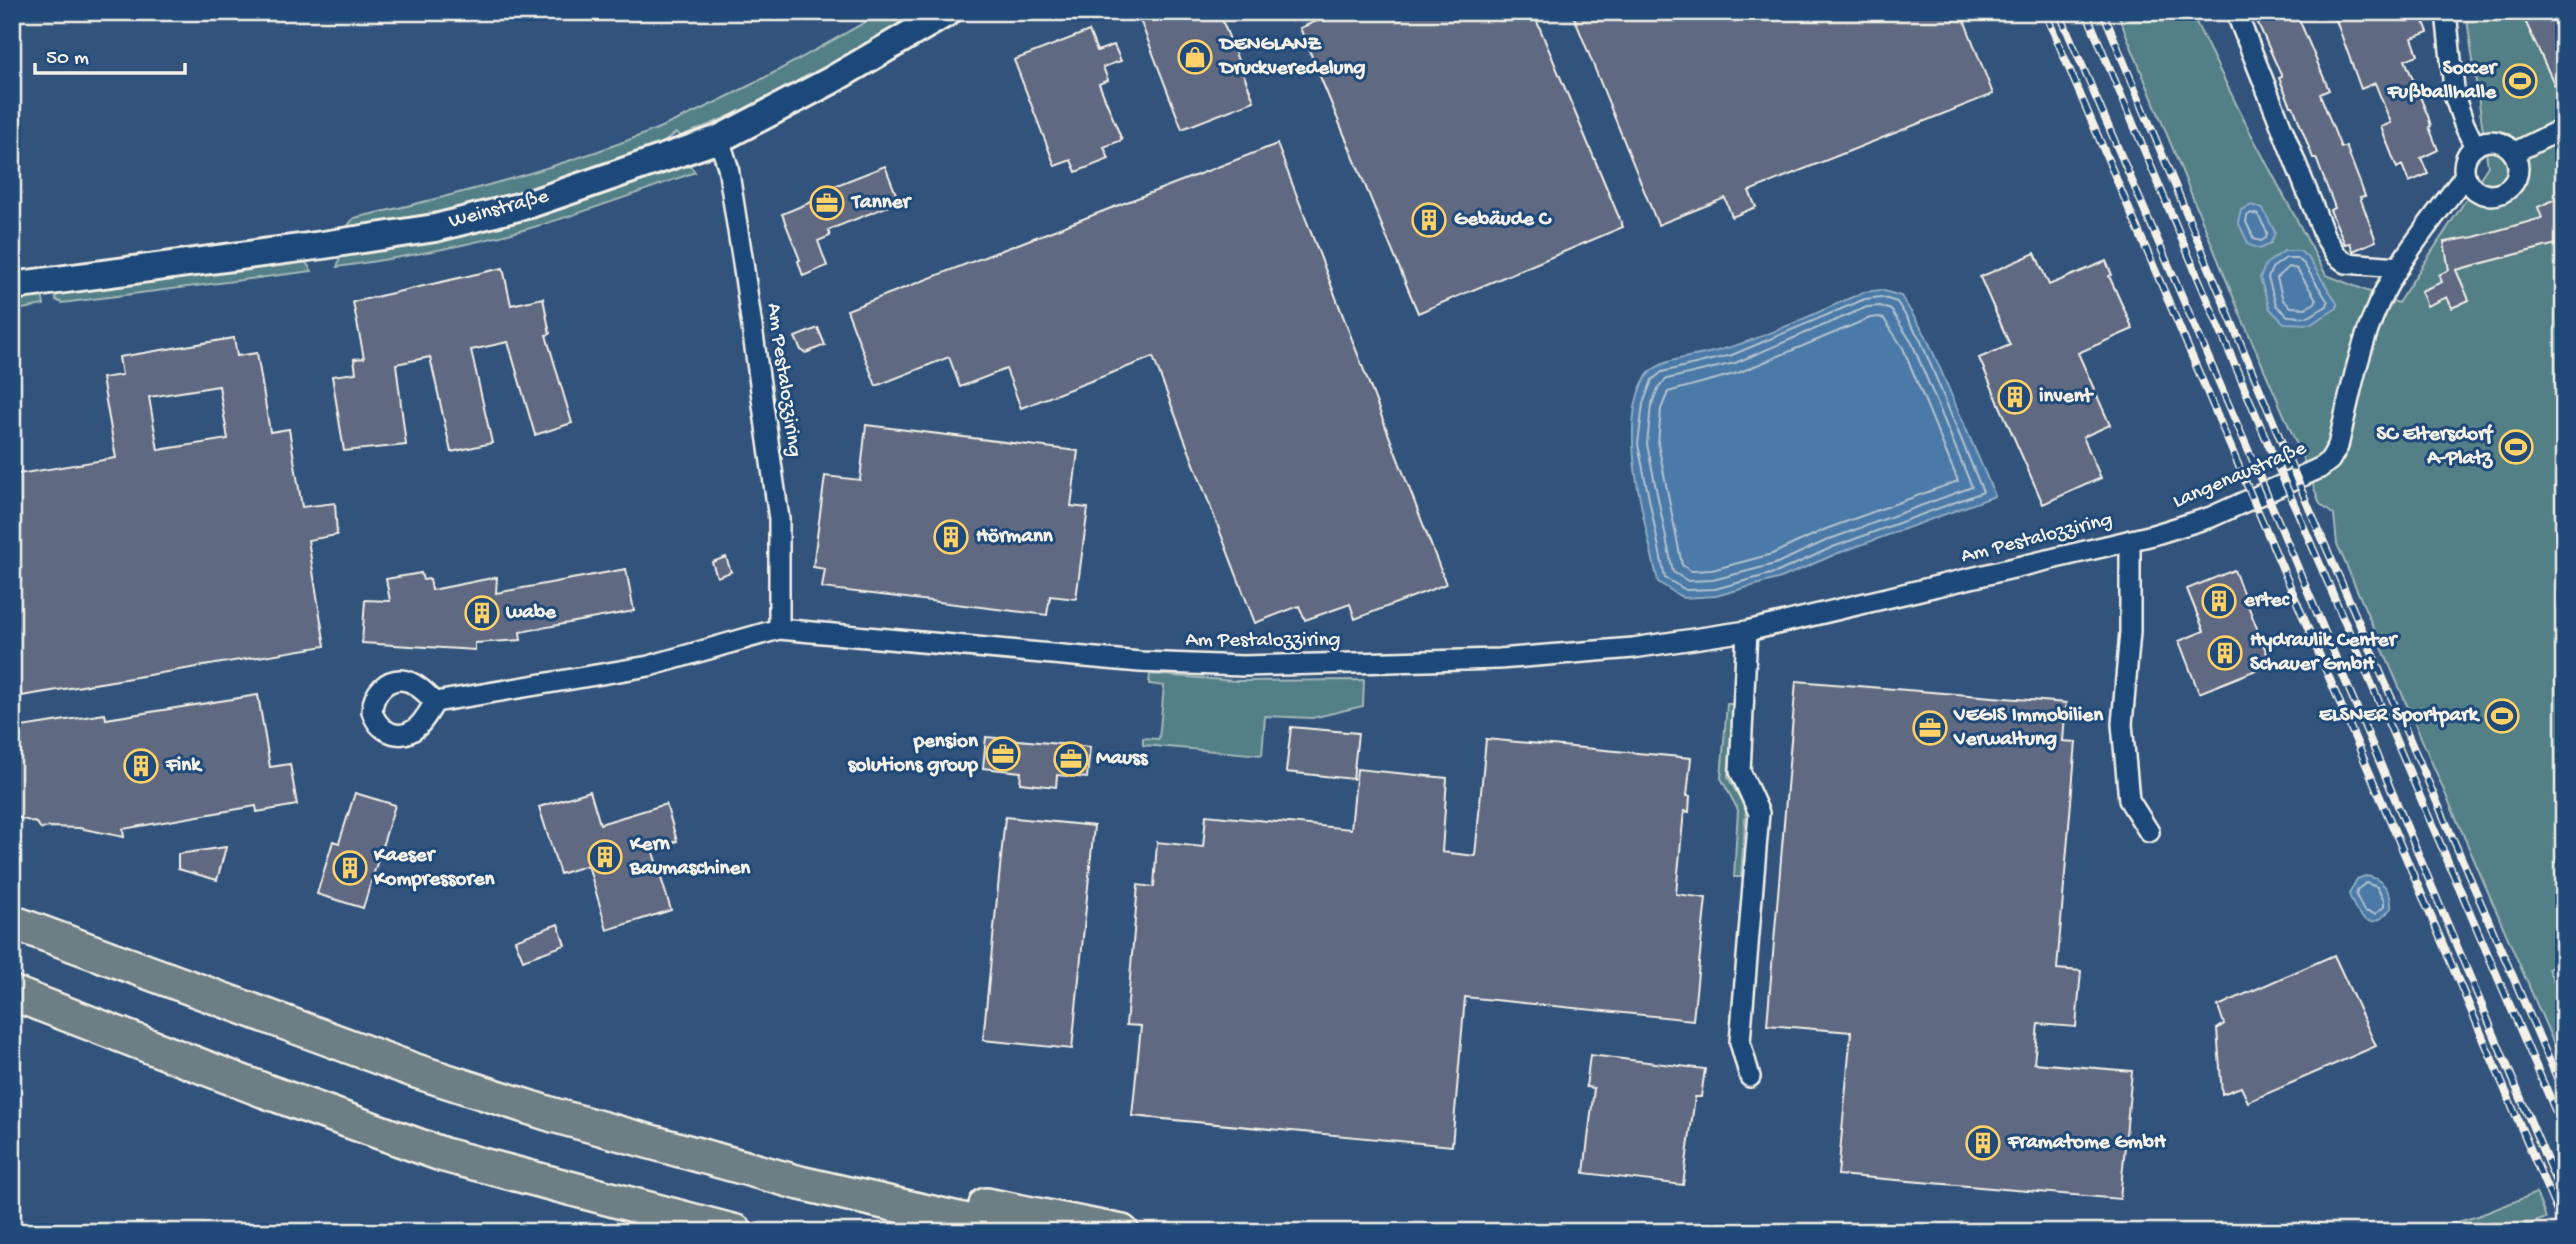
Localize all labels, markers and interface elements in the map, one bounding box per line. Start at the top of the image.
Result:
scale bar [35,32,186,76]
place label: DENGLANZ Druckveredelung [1218,33,1365,82]
shop icon: DENGLANZ Druckveredelung [1176,38,1214,76]
text: 50 m [46,47,89,72]
place label: Soccer Fußballhalle [2387,57,2499,106]
sports icon: Soccer Fußballhalle [2501,62,2539,100]
street label: Weinstraße [446,184,553,235]
office icon: Tanner [808,184,846,222]
place label: Tanner [850,191,913,216]
building icon: Gebäude C [1410,201,1448,239]
place label: Gebäude C [1454,208,1552,233]
street label: Am Pestalozziring [760,301,806,459]
building icon: invent [1996,378,2034,416]
place label: invent [2039,385,2095,410]
place label: SC Eltersdorf A-Platz [2377,423,2495,472]
sports icon: SC Eltersdorf A-Platz [2497,428,2535,466]
street label: Langenaustraße [2169,436,2312,515]
street label: Am Pestalozziring [1959,508,2115,570]
building icon: Hörmann [932,518,970,556]
place label: Hörmann [976,525,1054,550]
building icon: ertec [2200,582,2238,620]
place label: ertec [2243,589,2291,614]
building icon: wabe [463,594,501,632]
place label: wabe [505,601,557,626]
street label: Am Pestalozziring [1185,629,1341,654]
place label: Hydraulik Center Schauer GmbH [2250,629,2399,678]
building icon: Hydraulik Center Schauer GmbH [2206,634,2244,672]
sports icon: ELSNER Sportpark [2483,697,2521,735]
place label: VEGIS Immobilien Verwaltung [1953,704,2104,753]
place label: ELSNER Sportpark [2319,704,2481,729]
office icon: VEGIS Immobilien Verwaltung [1911,709,1949,747]
place label: pension solutions group [848,730,979,779]
office icon: pension solutions group [984,735,1022,773]
office icon: Mauss [1052,740,1090,778]
building icon: Fink [122,747,160,785]
place label: Mauss [1096,747,1149,772]
place label: Fink [165,754,203,779]
place label: Kern Baumaschinen [629,833,751,882]
building icon: Kern Baumaschinen [586,838,624,876]
place label: Kaeser Kompressoren [373,844,496,893]
building icon: Kaeser Kompressoren [331,849,369,887]
building icon: Framatome GmbH [1964,1124,2002,1162]
place label: Framatome GmbH [2007,1131,2167,1156]

